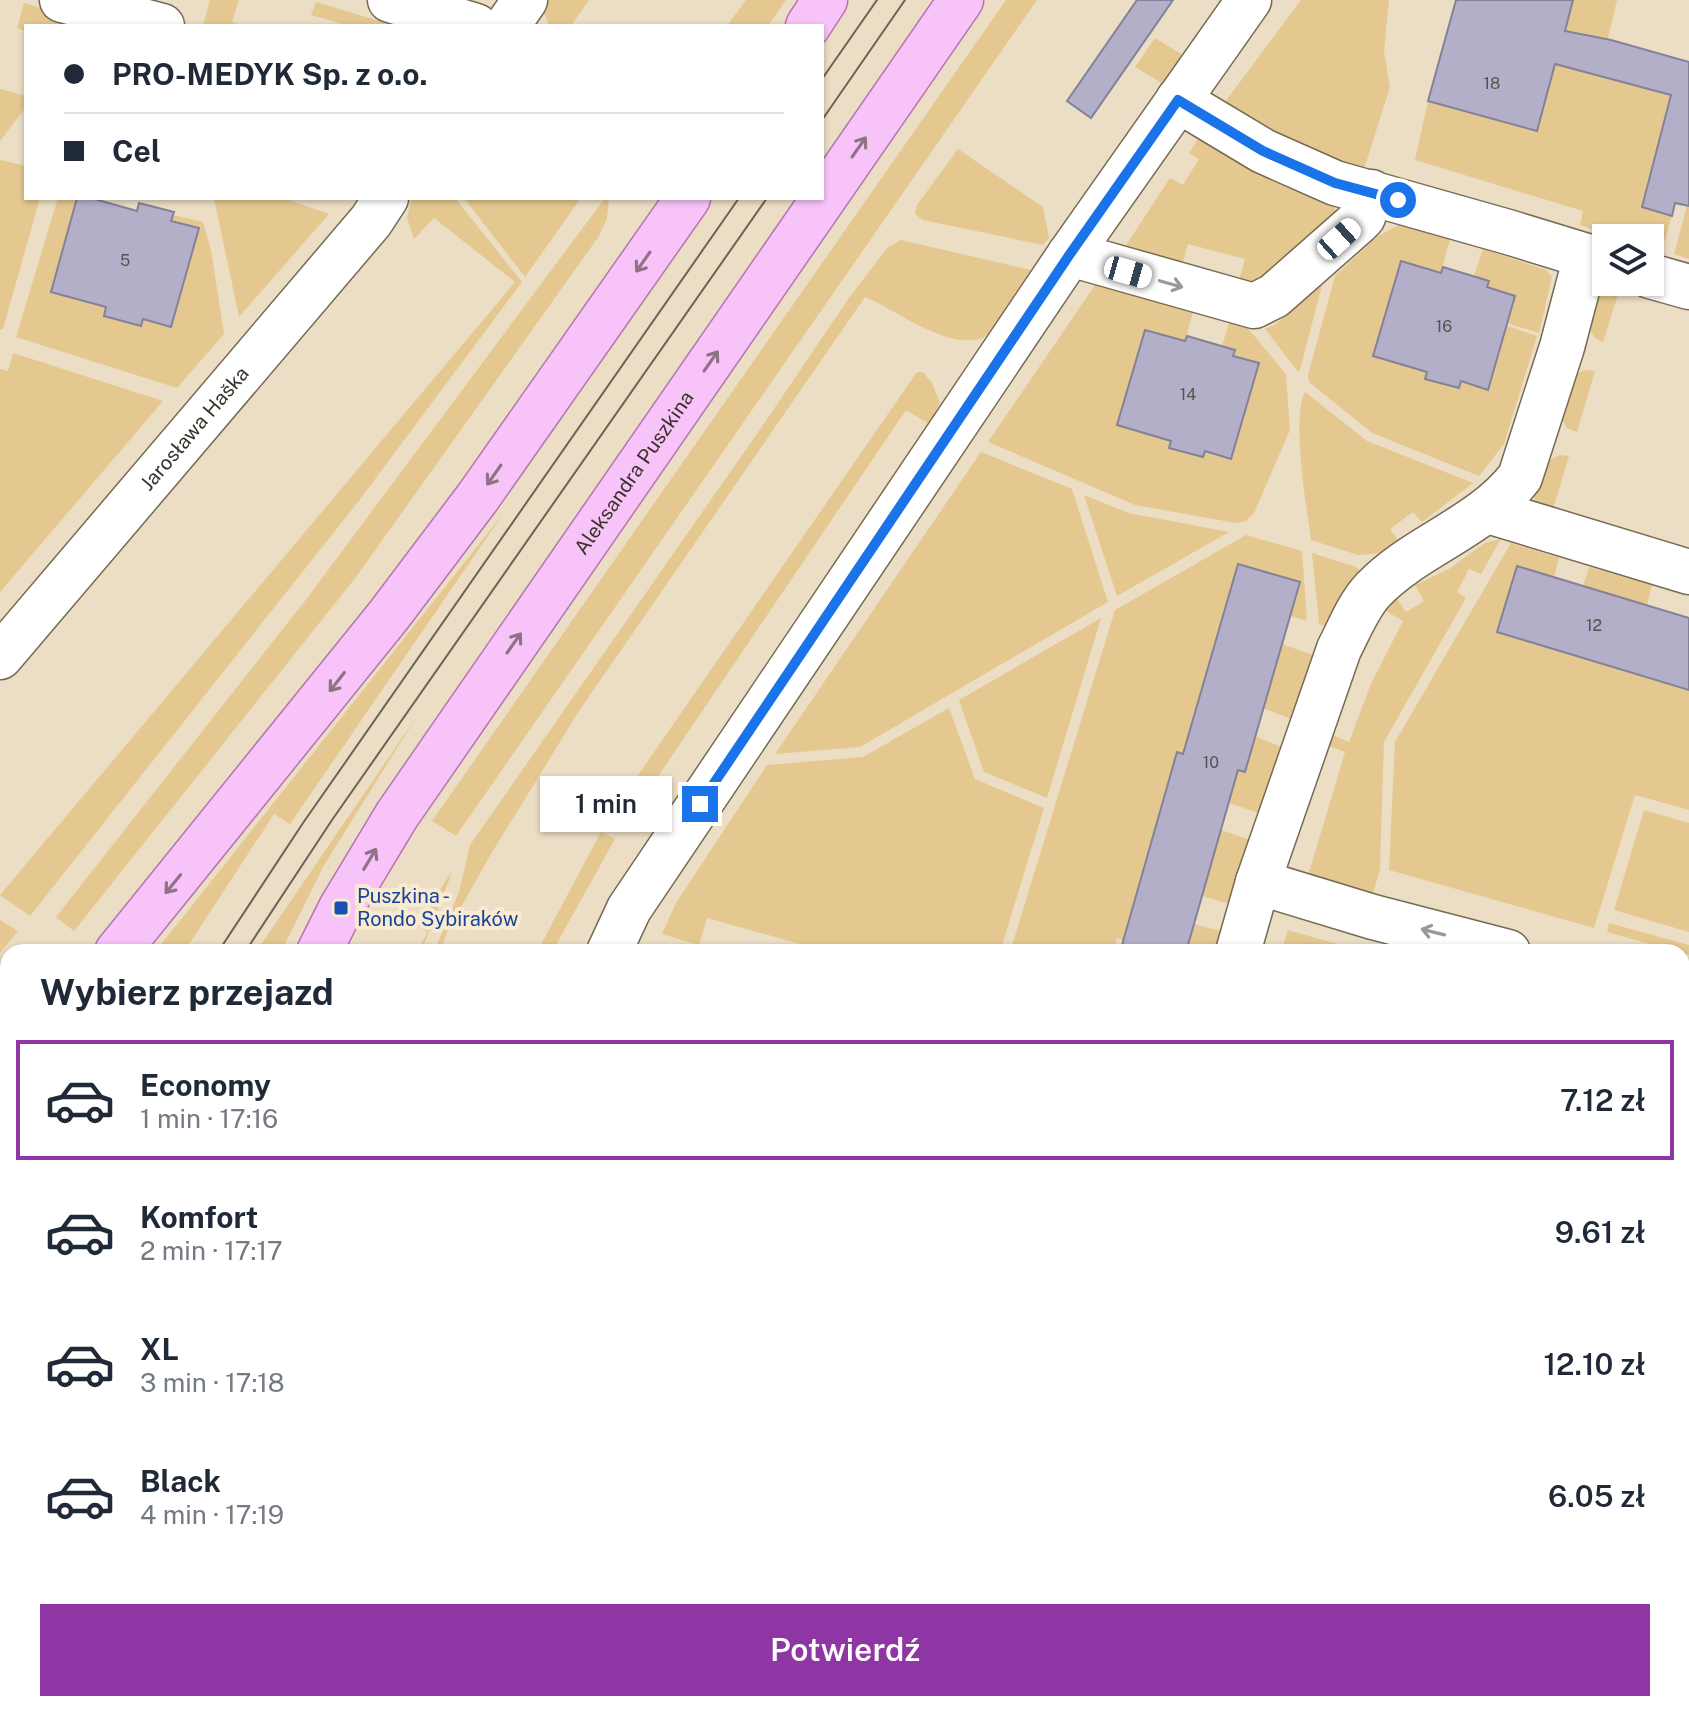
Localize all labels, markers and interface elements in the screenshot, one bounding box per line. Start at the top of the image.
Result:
text: PRO-MEDYK Sp. z o.o. [112,56,428,92]
house number: 18 [1484,74,1500,93]
text: Cel [112,133,161,169]
one-way arrow [851,137,867,159]
route start [1380,182,1416,218]
car [1313,214,1365,264]
map controls [1592,224,1664,296]
button: layers [1592,224,1664,296]
one-way arrow [635,250,651,272]
house number: 5 [120,251,130,270]
car [1102,254,1154,290]
one-way arrow [1158,277,1184,292]
house number: 16 [1436,317,1452,336]
one-way arrow [703,350,719,372]
street label: Jarosława Haška [135,362,254,495]
house number: 14 [1180,385,1196,404]
street label: Aleksandra Puszkina [569,386,699,559]
one-way arrow [486,463,502,485]
house number: 12 [1586,616,1602,635]
one-way arrow [506,633,522,655]
one-way arrow [328,671,345,692]
house number: 10 [1203,753,1219,772]
callout: 1 min [540,776,672,832]
route end [682,786,718,822]
text: 1 min [575,788,637,819]
one-way arrow [362,848,378,871]
one-way arrow [164,873,182,893]
place label: Puszkina - Rondo Sybiraków [357,884,519,931]
marker: Puszkina - Rondo Sybiraków [332,899,350,917]
one-way arrow [1421,924,1446,939]
text: Wybierz przejazd [40,971,334,1013]
icon: car [44,1064,116,1136]
text: Economy [140,1067,271,1103]
text: 7.12 zł [1560,1082,1646,1118]
text: 1 min · 17:16 [140,1103,278,1134]
icon: car [44,1196,116,1268]
text: Komfort [140,1199,258,1235]
text: 9.61 zł [1555,1214,1646,1250]
text: 2 min · 17:17 [140,1235,283,1266]
icon: car [44,1328,116,1400]
text: XL [140,1331,179,1367]
text: 12.10 zł [1543,1346,1646,1382]
text: 3 min · 17:18 [140,1367,285,1398]
icon: car [44,1460,116,1532]
text: Black [140,1463,221,1499]
text: 6.05 zł [1548,1478,1646,1514]
text: 4 min · 17:19 [140,1499,284,1530]
button: Potwierdź [40,1604,1650,1696]

